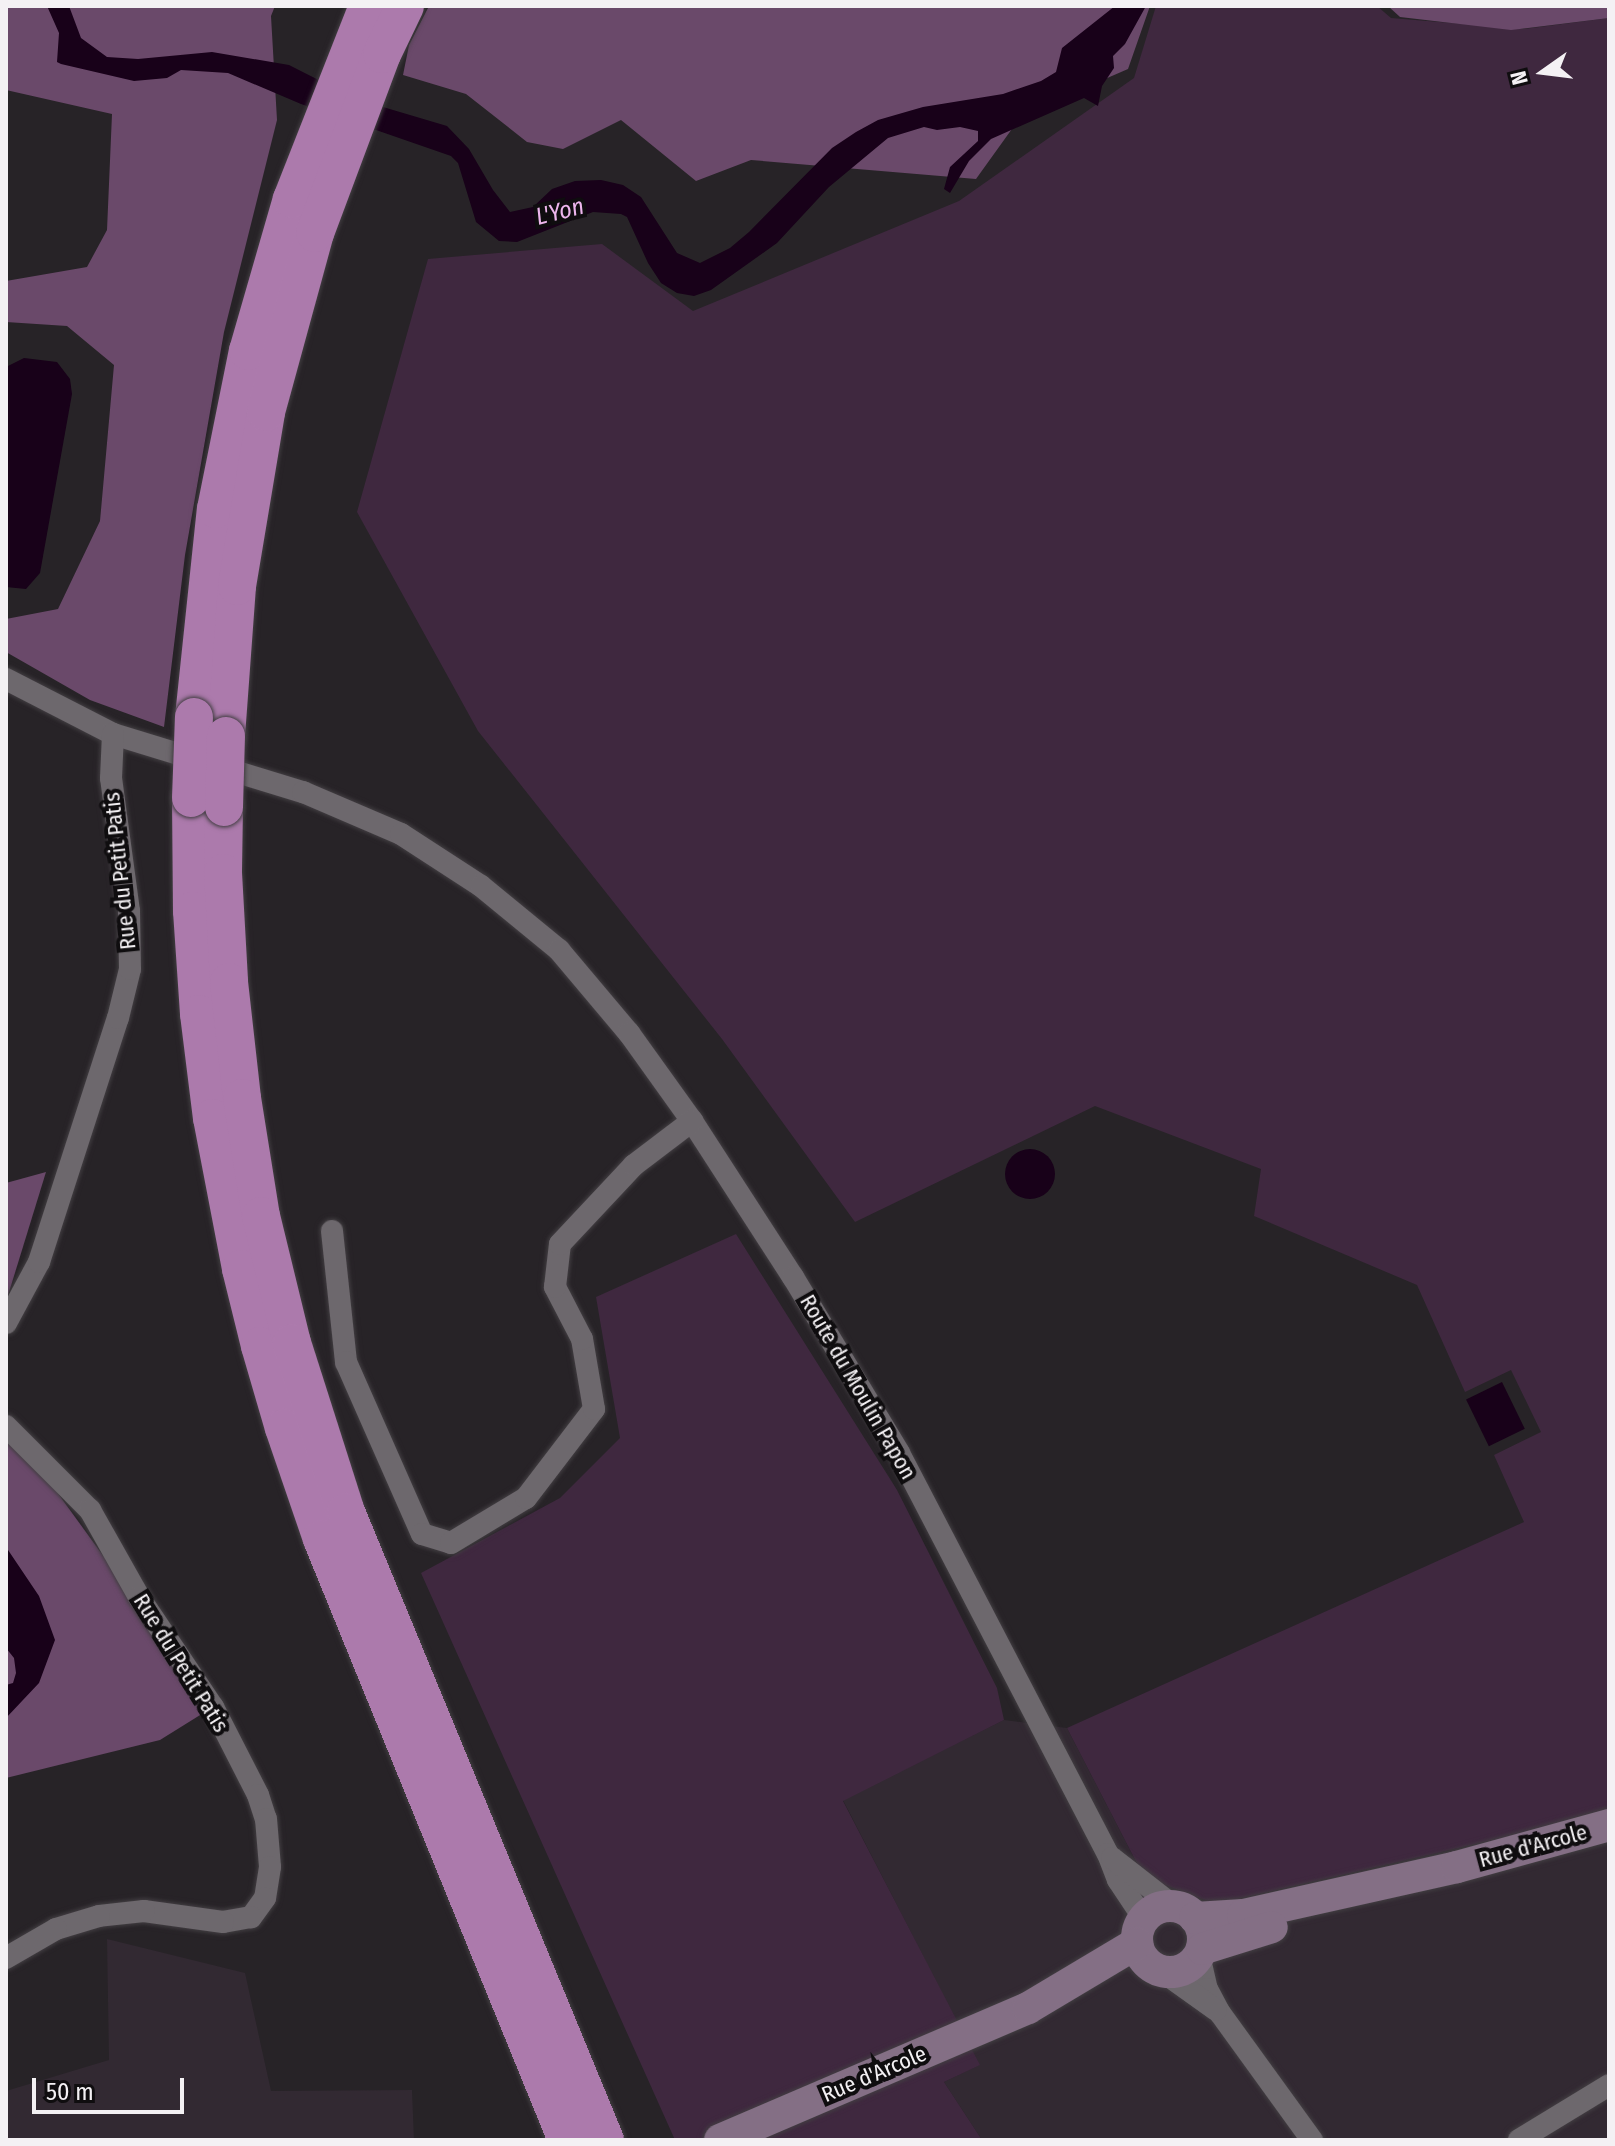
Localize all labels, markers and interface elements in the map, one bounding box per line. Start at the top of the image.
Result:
north arrow [1503,32,1583,112]
text: N [1505,68,1534,88]
water label: L'Yon [533,192,587,232]
street label: Rue du Petit Patis [99,791,141,951]
street label: Route du Moulin Papon [794,1290,922,1484]
street label: Rue du Petit Patis [128,1589,234,1737]
street label: Rue d'Arcole [1476,1819,1590,1873]
street label: Rue d'Arcole [818,2040,930,2108]
scale bar [36,2062,188,2112]
text: 50 m [46,2078,94,2106]

